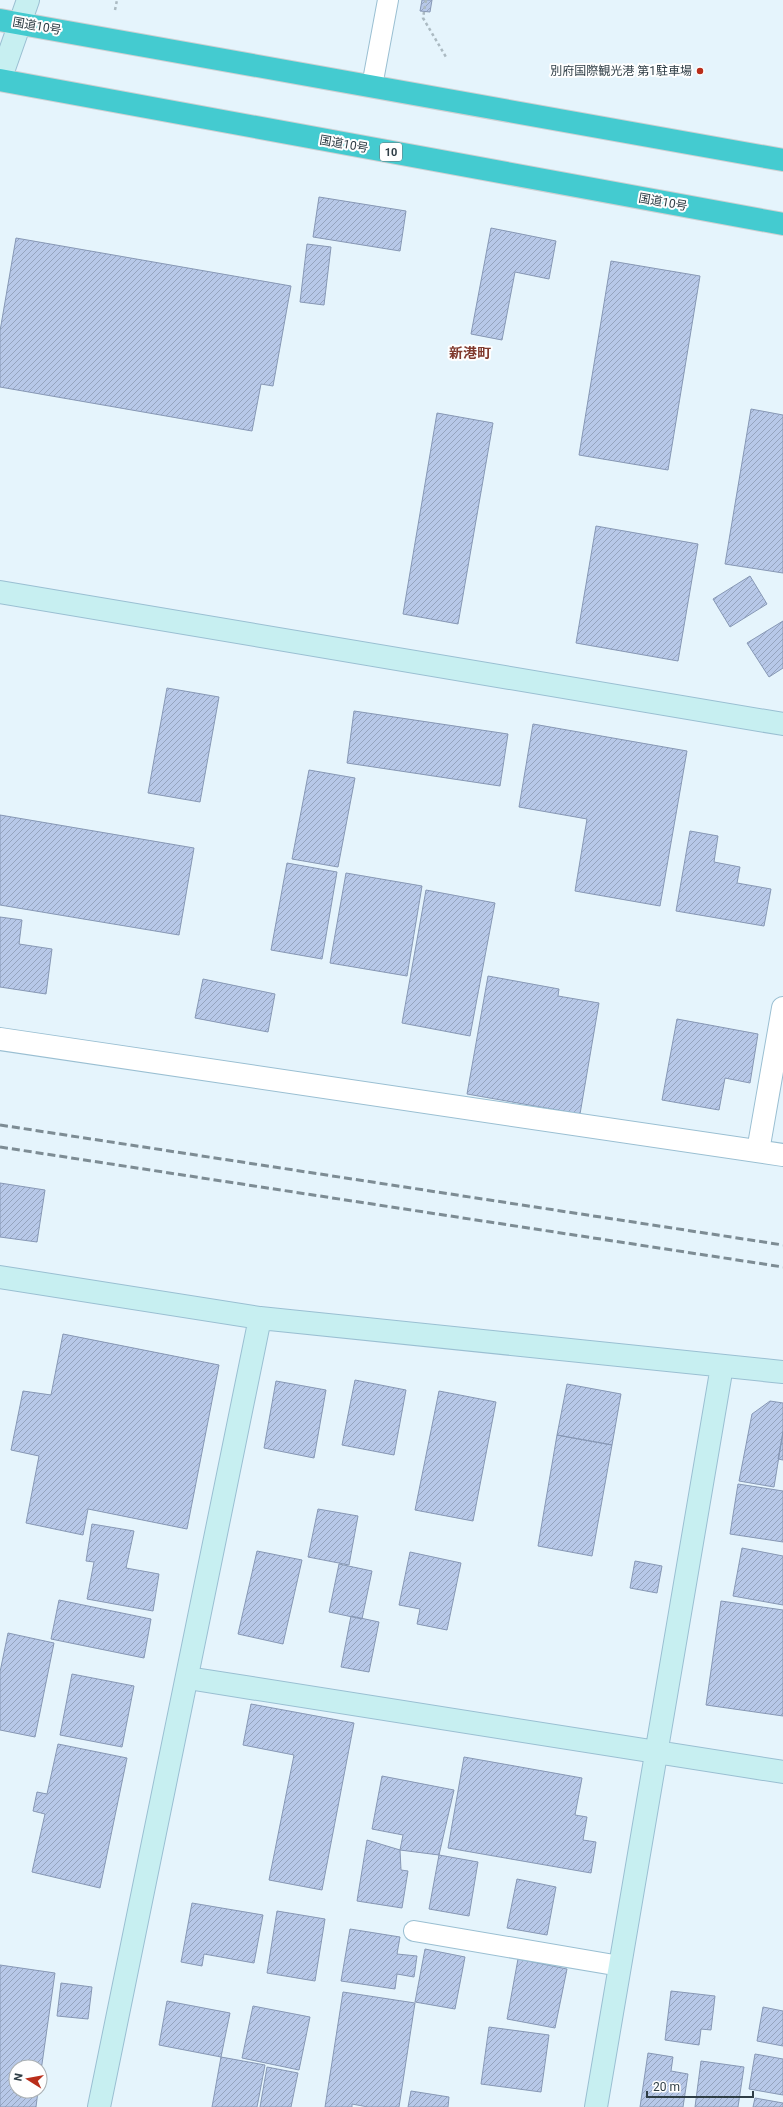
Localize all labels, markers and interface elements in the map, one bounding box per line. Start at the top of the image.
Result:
street label: 国道10号 [11,15,63,37]
place label: 別府国際観光港 第1駐車場 [550,64,692,78]
marker: 別府国際観光港 第1駐車場 [695,66,705,76]
street label: 国道10号 [318,133,370,155]
road number: 10 [380,143,402,161]
street label: 国道10号 [637,191,689,213]
district label: 新港町 [449,345,491,361]
north arrow [8,2059,48,2099]
text: N [12,2072,26,2082]
scale bar [647,2073,753,2099]
text: 20 m [653,2080,680,2094]

